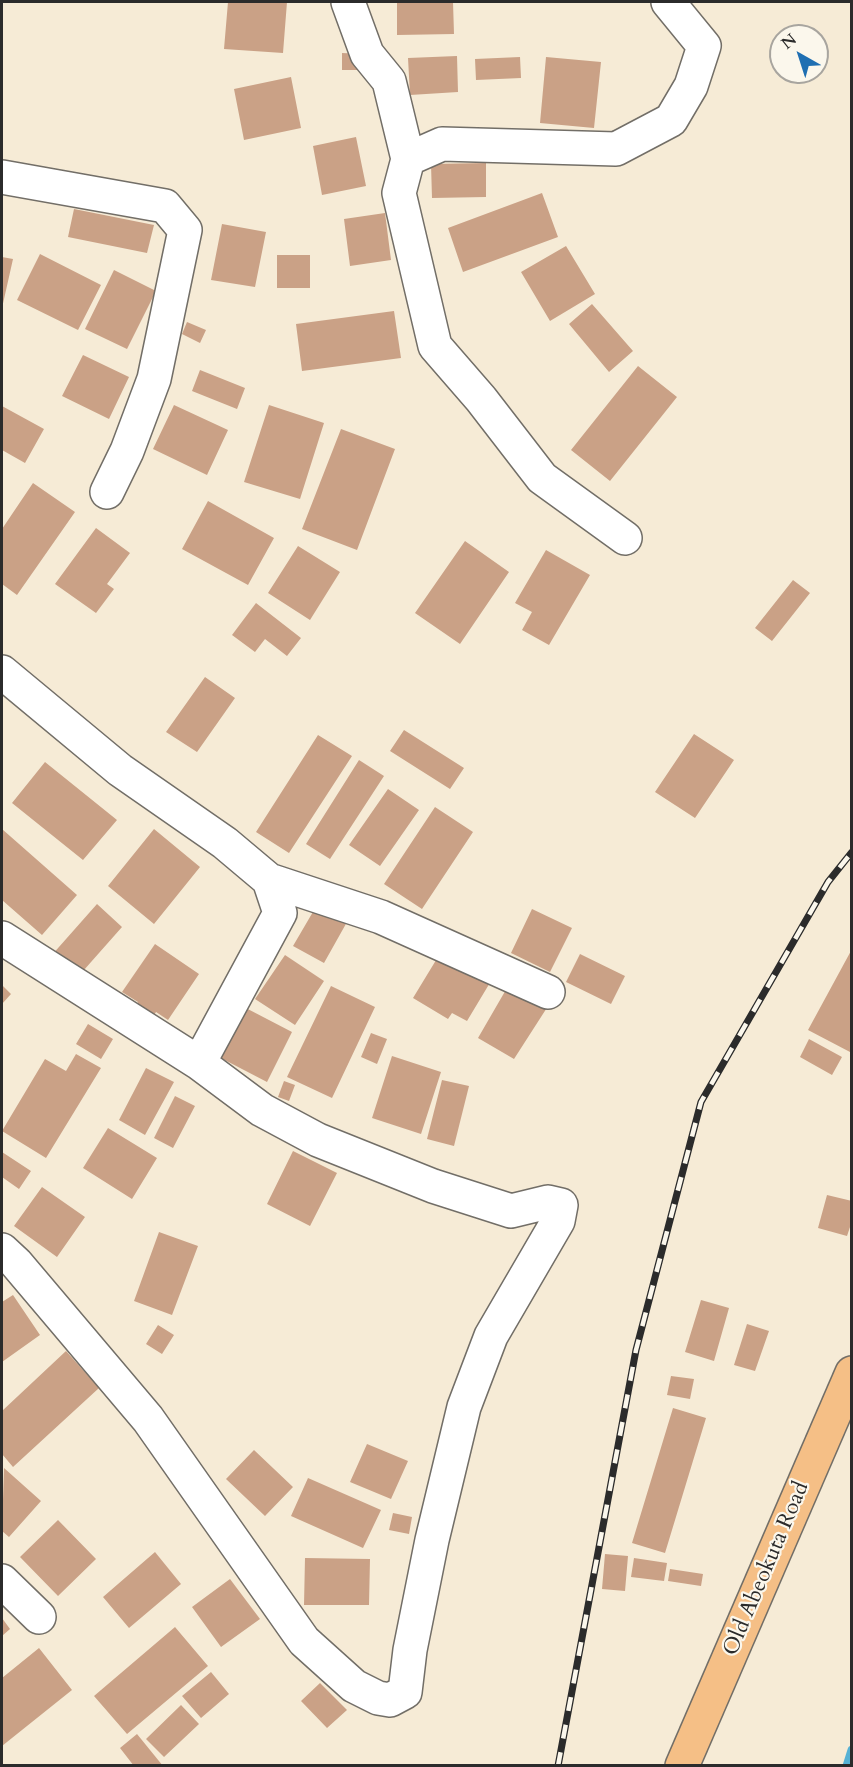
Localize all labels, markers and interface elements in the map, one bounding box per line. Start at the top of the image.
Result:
north arrow [769,24,829,84]
text: N [777,29,801,54]
street label: Old Abeokuta Road [718,1478,816,1660]

